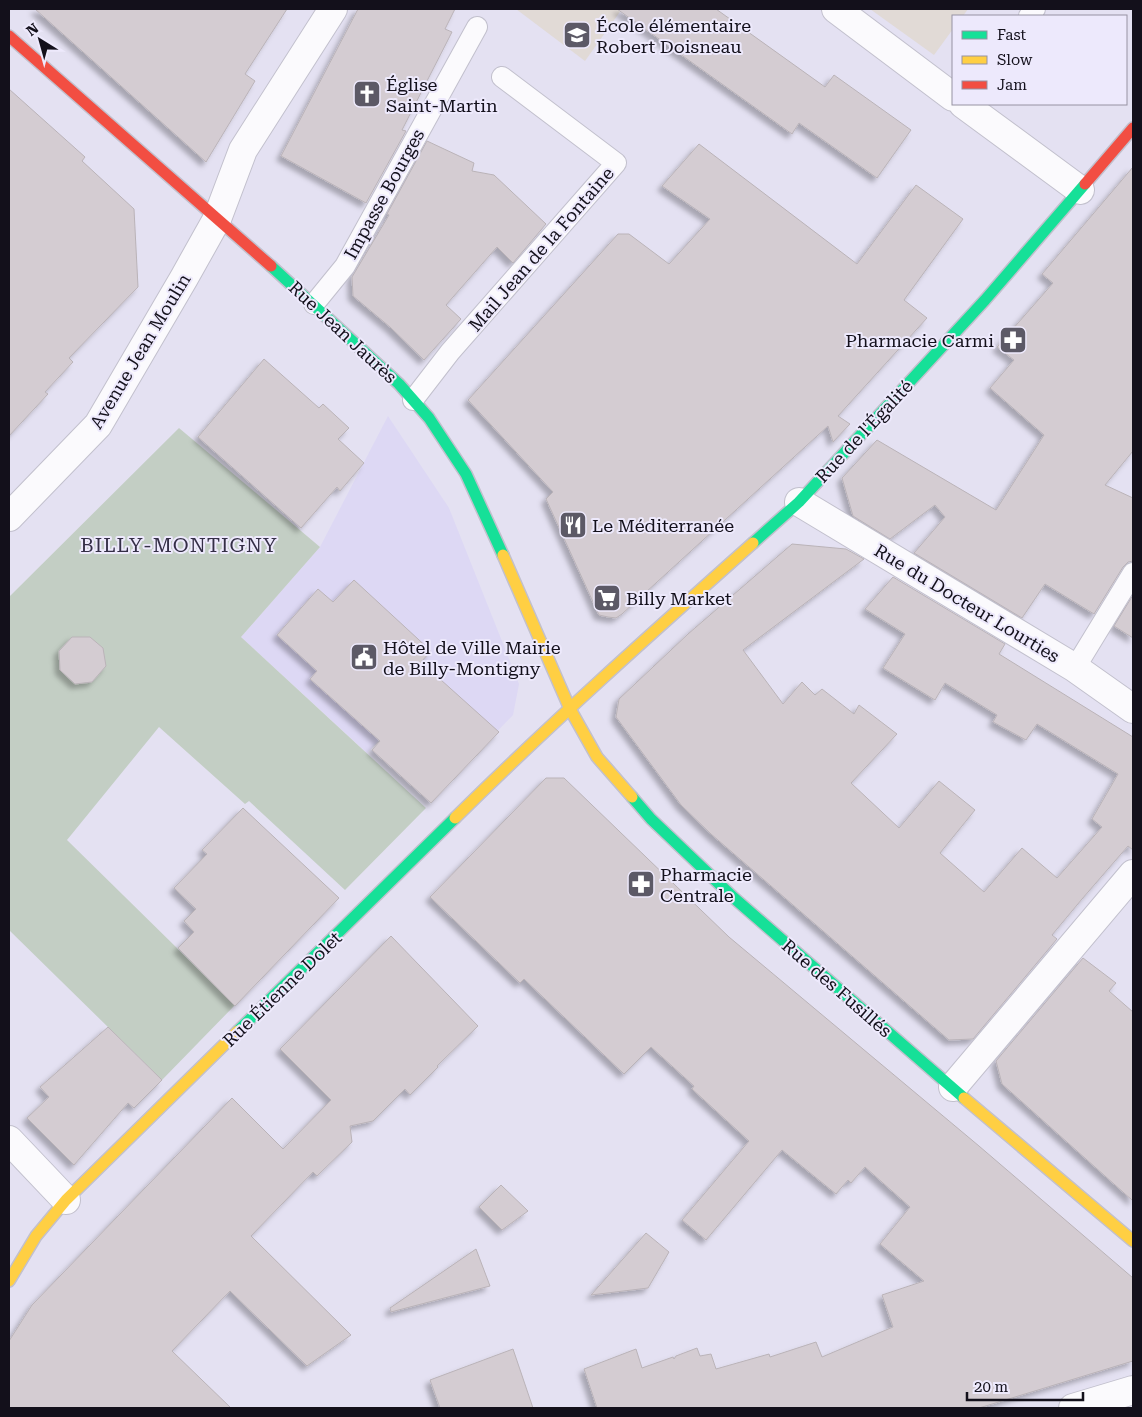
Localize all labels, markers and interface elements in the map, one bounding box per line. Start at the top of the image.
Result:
north arrow [15,15,65,65]
place label: École élémentaire Robert Doisneau [596,15,751,57]
legend [952,15,1127,105]
text: N [23,20,41,39]
school or university icon: École élémentaire Robert Doisneau [562,20,592,50]
text: Fast [997,26,1027,44]
text: Slow [997,51,1033,69]
place label: Église Saint-Martin [386,74,498,116]
text: Jam [997,76,1027,94]
church icon: Église Saint-Martin [352,79,382,109]
street label: Impasse Bourges [340,125,428,263]
street label: Mail Jean de la Fontaine [464,163,618,335]
street label: Avenue Jean Moulin [85,269,195,432]
street label: Rue Jean Jaurès [285,277,401,387]
pharmacy icon: Pharmacie Carmi [998,325,1028,355]
place label: Pharmacie Carmi [845,330,994,351]
street label: Rue de l'Égalité [811,375,917,487]
restaurant icon: Le Méditerranée [558,510,588,540]
place label: Le Méditerranée [592,515,734,536]
district label: BILLY-MONTIGNY [80,533,278,557]
street label: Rue du Docteur Lourties [871,539,1063,667]
supermarket icon: Billy Market [592,583,622,613]
place label: Billy Market [626,588,732,609]
place label: Hôtel de Ville Mairie de Billy-Montigny [383,637,561,679]
public building icon: Hôtel de Ville Mairie de Billy-Montigny [349,642,379,672]
place label: Pharmacie Centrale [660,864,752,906]
pharmacy icon: Pharmacie Centrale [626,869,656,899]
street label: Rue Étienne Dolet [218,927,346,1051]
street label: Rue des Fusillés [778,935,896,1041]
scale bar [967,1370,1083,1402]
text: 20 m [974,1378,1009,1396]

